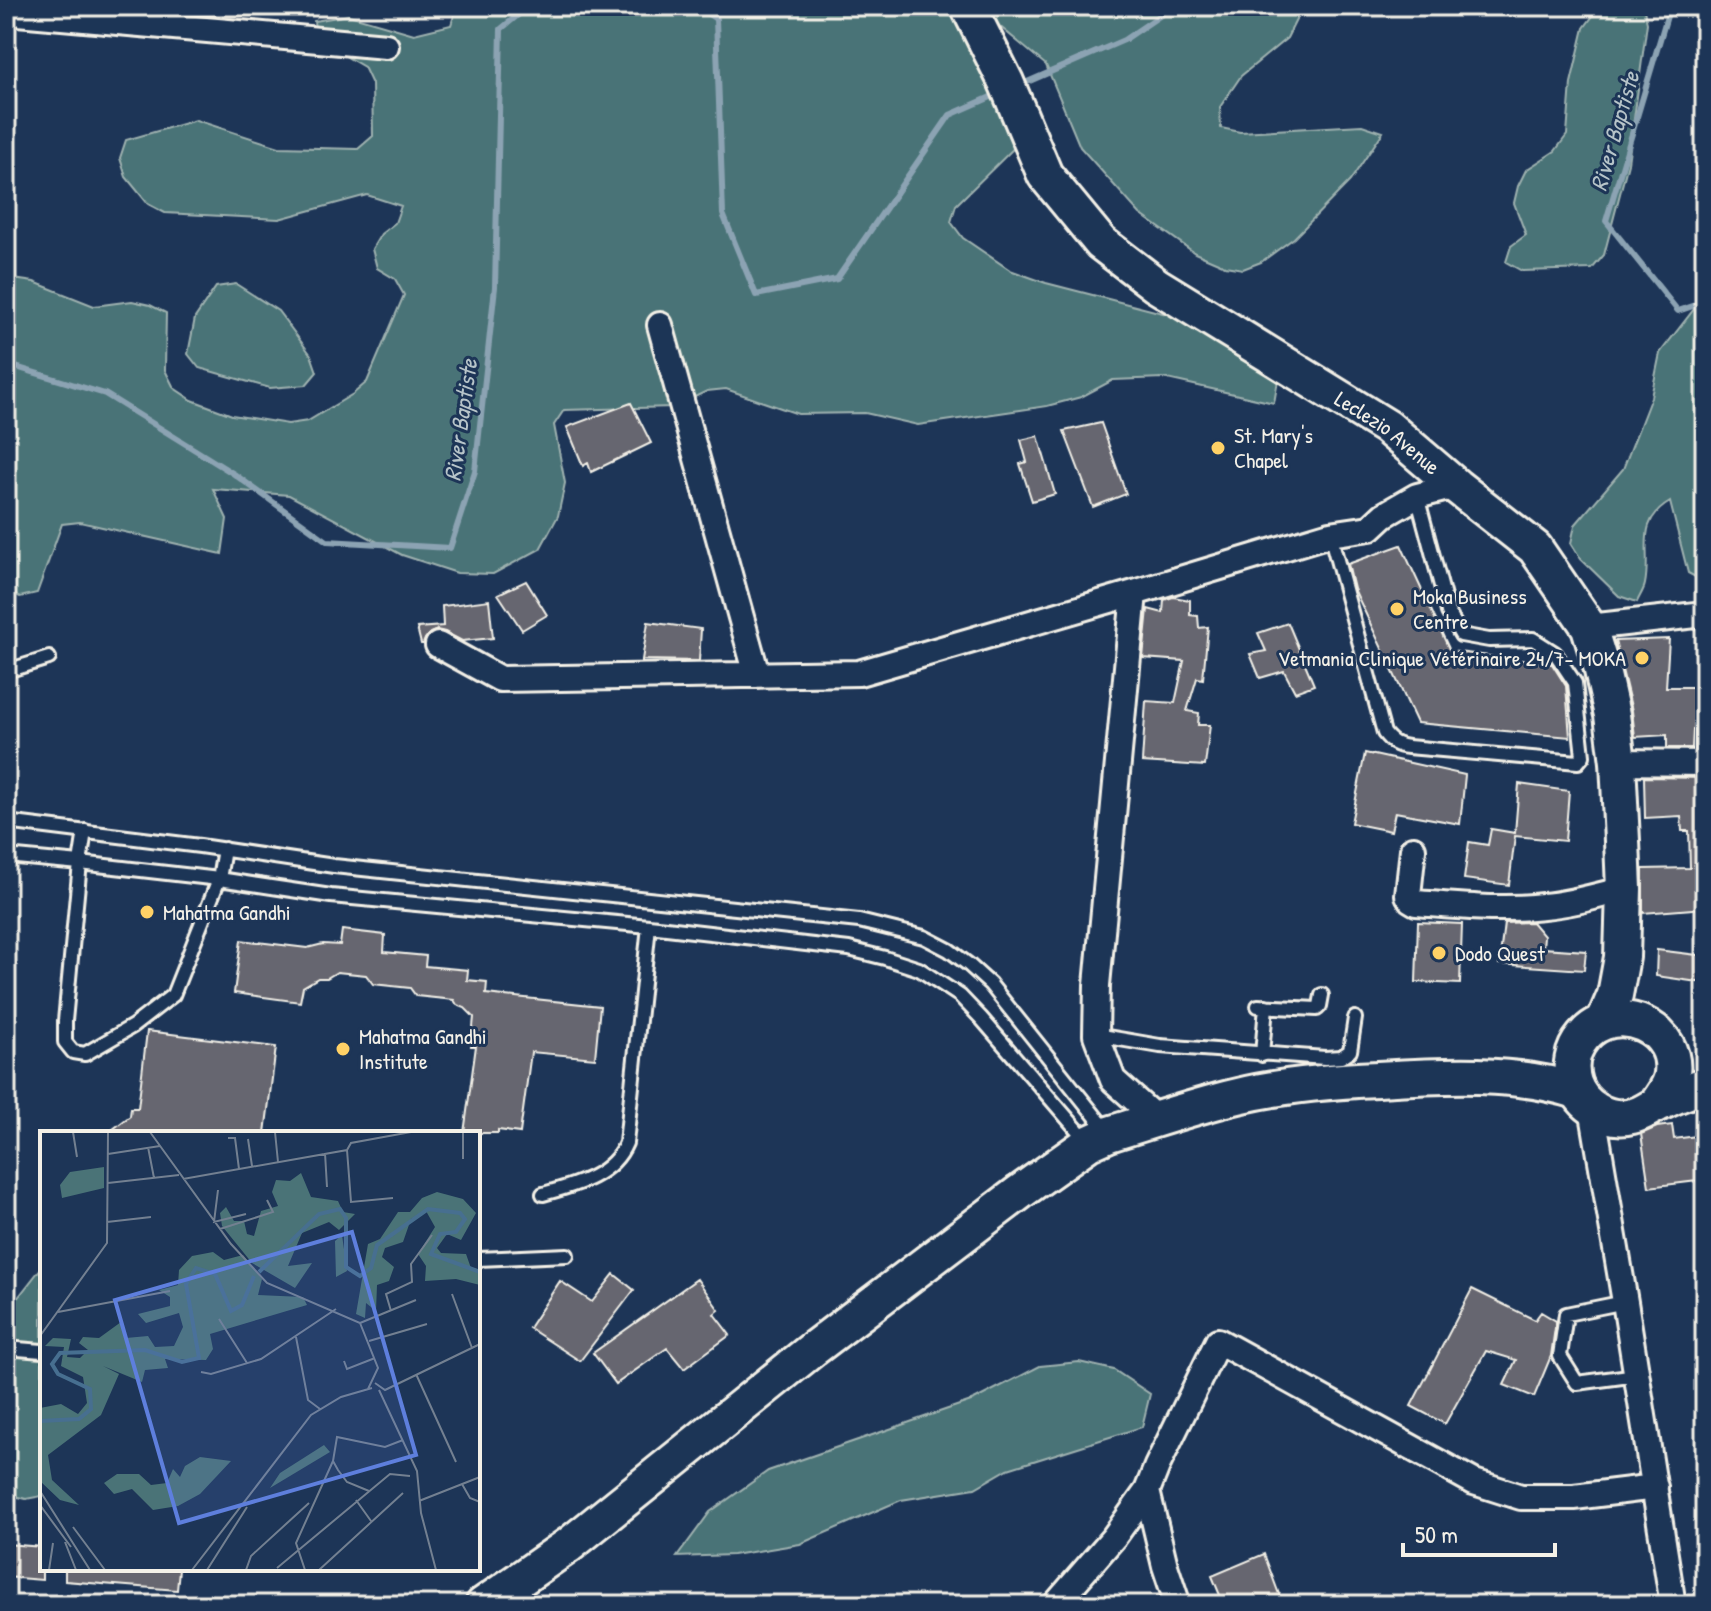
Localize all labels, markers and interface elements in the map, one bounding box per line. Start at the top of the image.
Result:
water label: River Baptiste [1582,66,1648,195]
water label: River Baptiste [436,356,486,483]
street label: Leclezio Avenue [1329,384,1447,481]
place label: St. Mary's Chapel [1234,420,1313,475]
marker: St. Mary's Chapel [1209,439,1227,457]
place label: Moka Business Centre [1413,581,1527,636]
marker: Moka Business Centre [1388,600,1406,618]
place label: Vetmania Clinique Vétérinaire 24/7- MOKA [1278,643,1626,673]
marker: Vetmania Clinique Vétérinaire 24/7- MOKA [1633,649,1651,667]
place label: Mahatma Gandhi [163,897,291,927]
marker: Mahatma Gandhi [138,903,156,921]
place label: Dodo Quest [1455,938,1545,968]
marker: Dodo Quest [1430,944,1448,962]
place label: Mahatma Gandhi Institute [359,1021,487,1076]
marker: Mahatma Gandhi Institute [334,1040,352,1058]
inset map [40,1131,480,1571]
scale bar [1403,1507,1555,1557]
text: 50 m [1415,1518,1458,1550]

